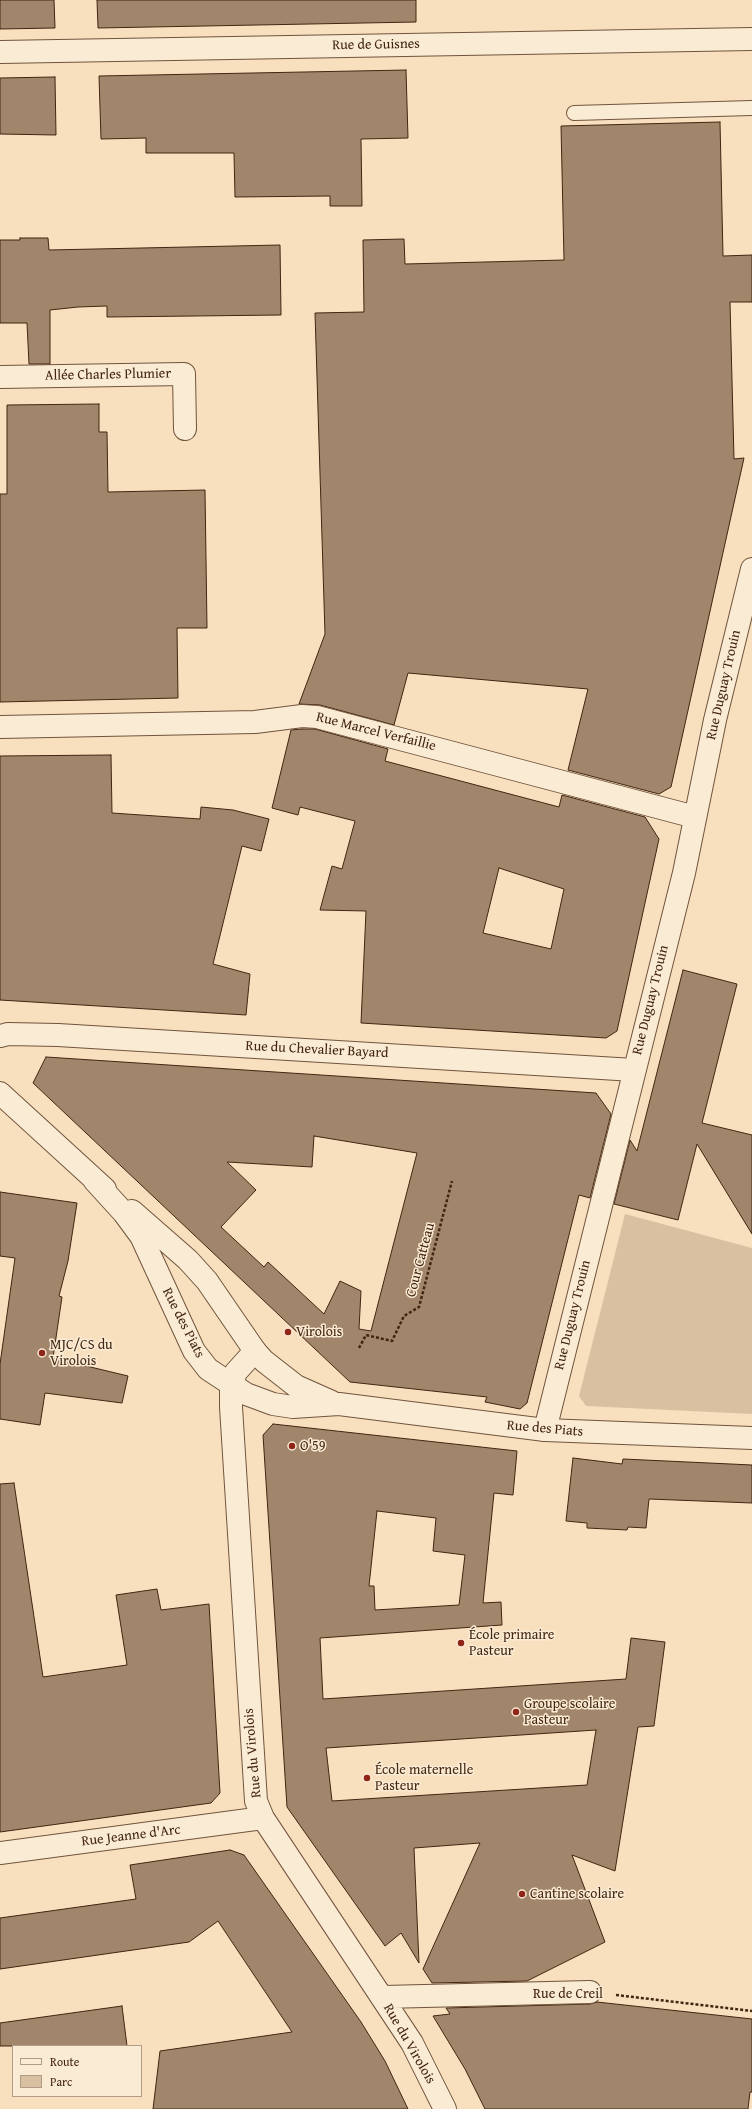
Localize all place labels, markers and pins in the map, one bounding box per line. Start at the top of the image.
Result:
place label: Virolois [296,1324,342,1340]
marker: Virolois [283,1327,293,1337]
place label: MJC/CS du Virolois [50,1337,113,1370]
marker: MJC/CS du Virolois [37,1348,47,1358]
place label: O'59 [300,1438,326,1454]
marker: O'59 [287,1441,297,1451]
place label: École primaire Pasteur [469,1627,554,1660]
marker: École primaire Pasteur [456,1638,466,1648]
place label: Groupe scolaire Pasteur [524,1696,615,1728]
marker: Groupe scolaire Pasteur [511,1707,521,1717]
place label: École maternelle Pasteur [375,1762,473,1794]
marker: École maternelle Pasteur [362,1773,372,1783]
place label: Cantine scolaire [530,1886,624,1902]
marker: Cantine scolaire [517,1889,527,1899]

